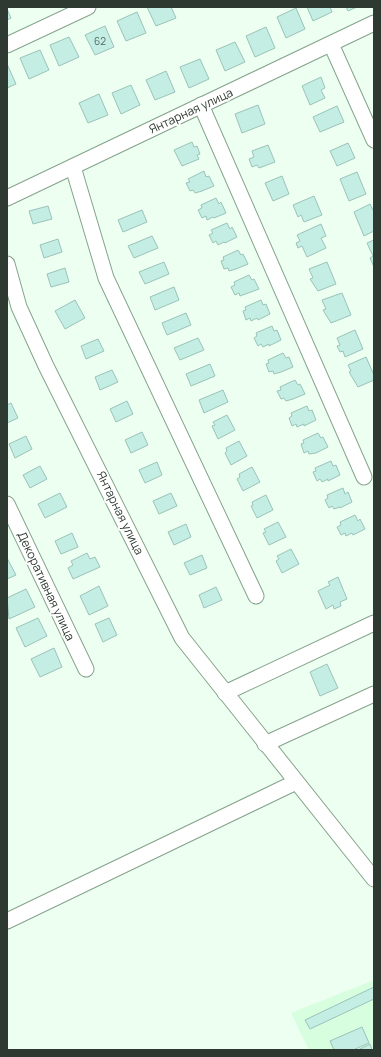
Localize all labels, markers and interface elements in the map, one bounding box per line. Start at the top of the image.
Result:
house number: 62 [94,34,106,48]
street label: Янтарная улица [146,84,236,137]
street label: Янтарная улица [93,468,148,557]
street label: Декоративная улица [14,528,79,643]

